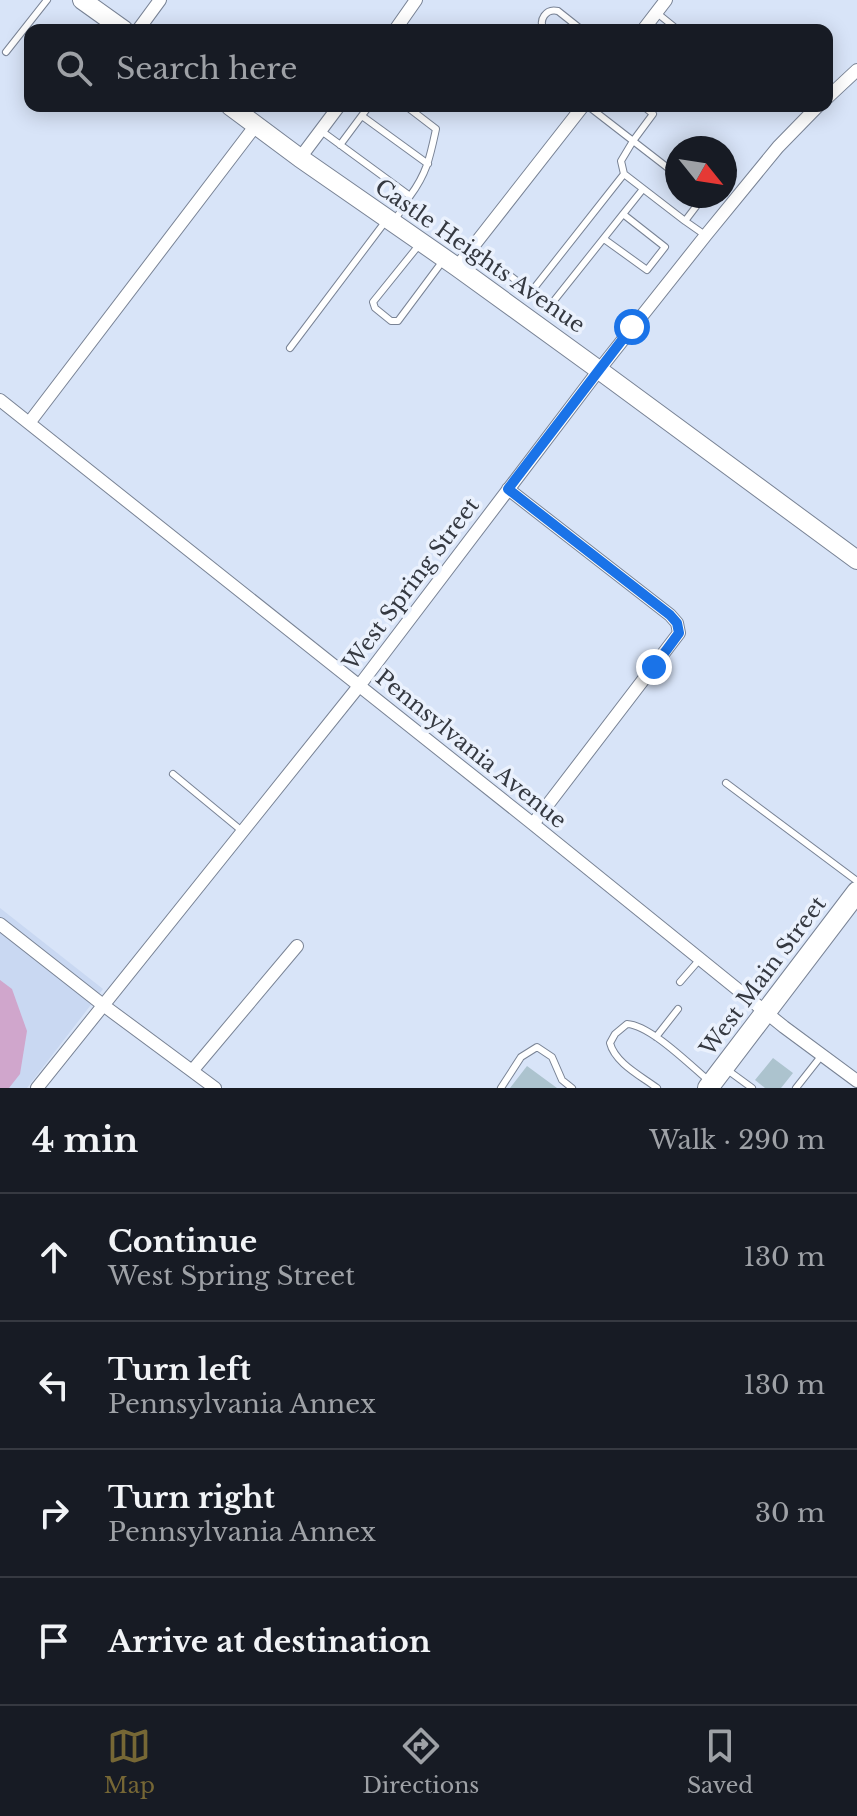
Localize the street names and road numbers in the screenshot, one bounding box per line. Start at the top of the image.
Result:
street label: Castle Heights Avenue [370,173,590,339]
street label: West Spring Street [337,492,485,676]
street label: Pennsylvania Avenue [370,664,572,834]
street label: West Main Street [694,890,832,1062]

